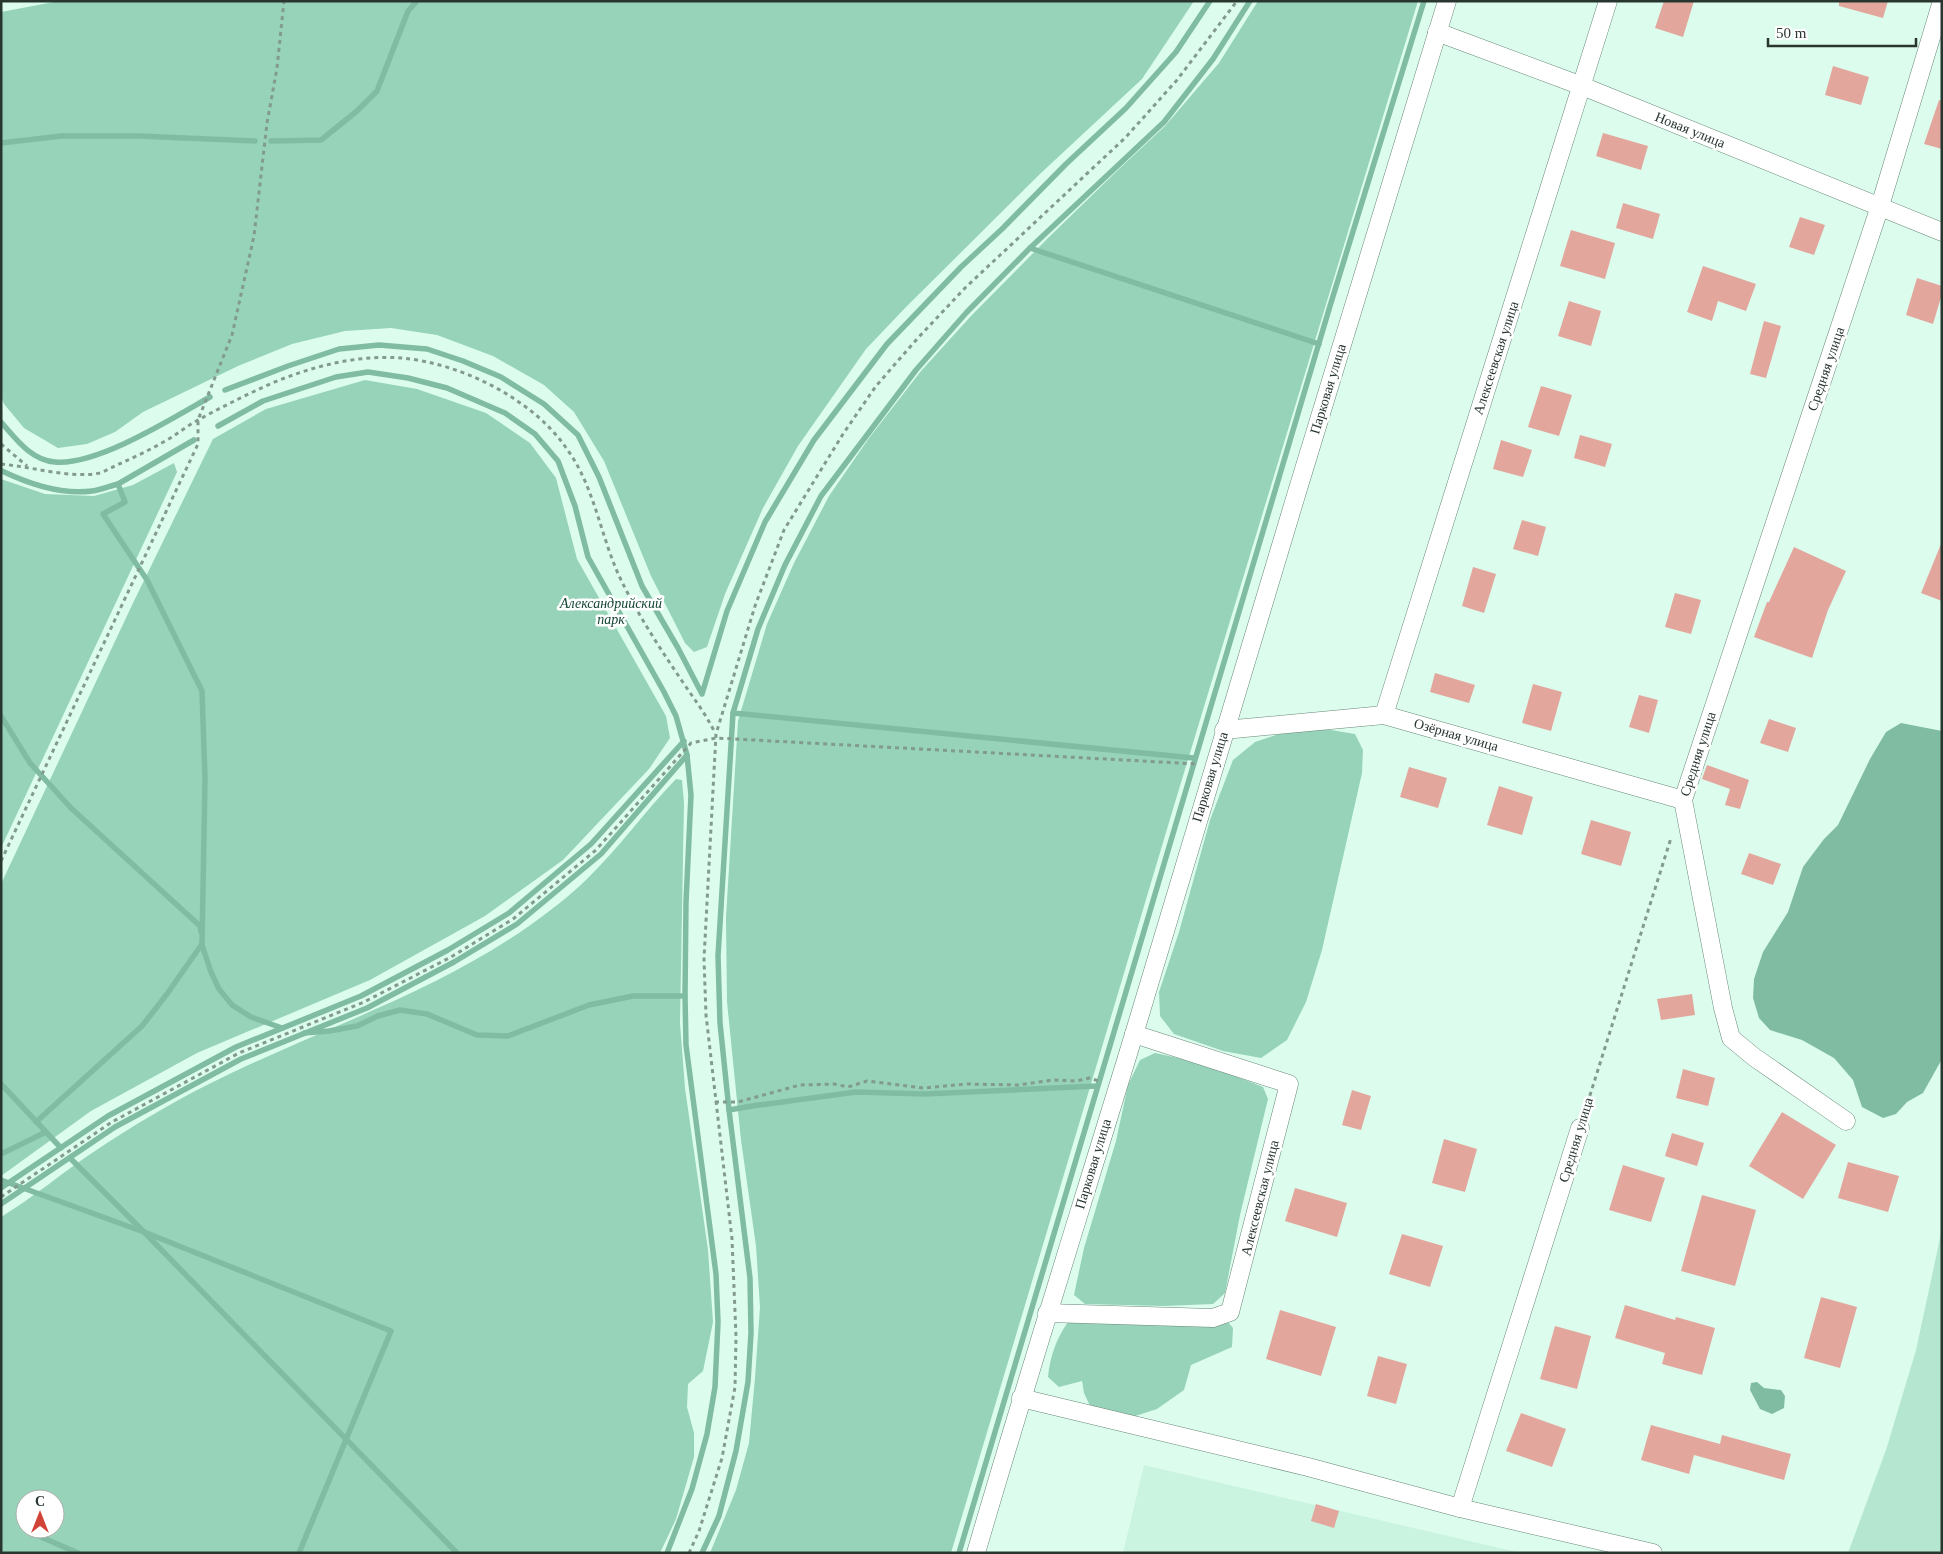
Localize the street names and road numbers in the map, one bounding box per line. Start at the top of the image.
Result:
street label: Новая улица [1653,109,1728,151]
street label: Алексеевская улица [1471,299,1522,417]
street label: Средняя улица [1805,324,1848,413]
street label: Парковая улица [1307,341,1349,436]
street label: Средняя улица [1677,709,1719,798]
street label: Озёрная улица [1412,716,1501,754]
street label: Парковая улица [1189,729,1231,824]
street label: Средняя улица [1556,1095,1596,1184]
street label: Парковая улица [1072,1116,1114,1211]
street label: Алексеевская улица [1238,1138,1282,1257]

